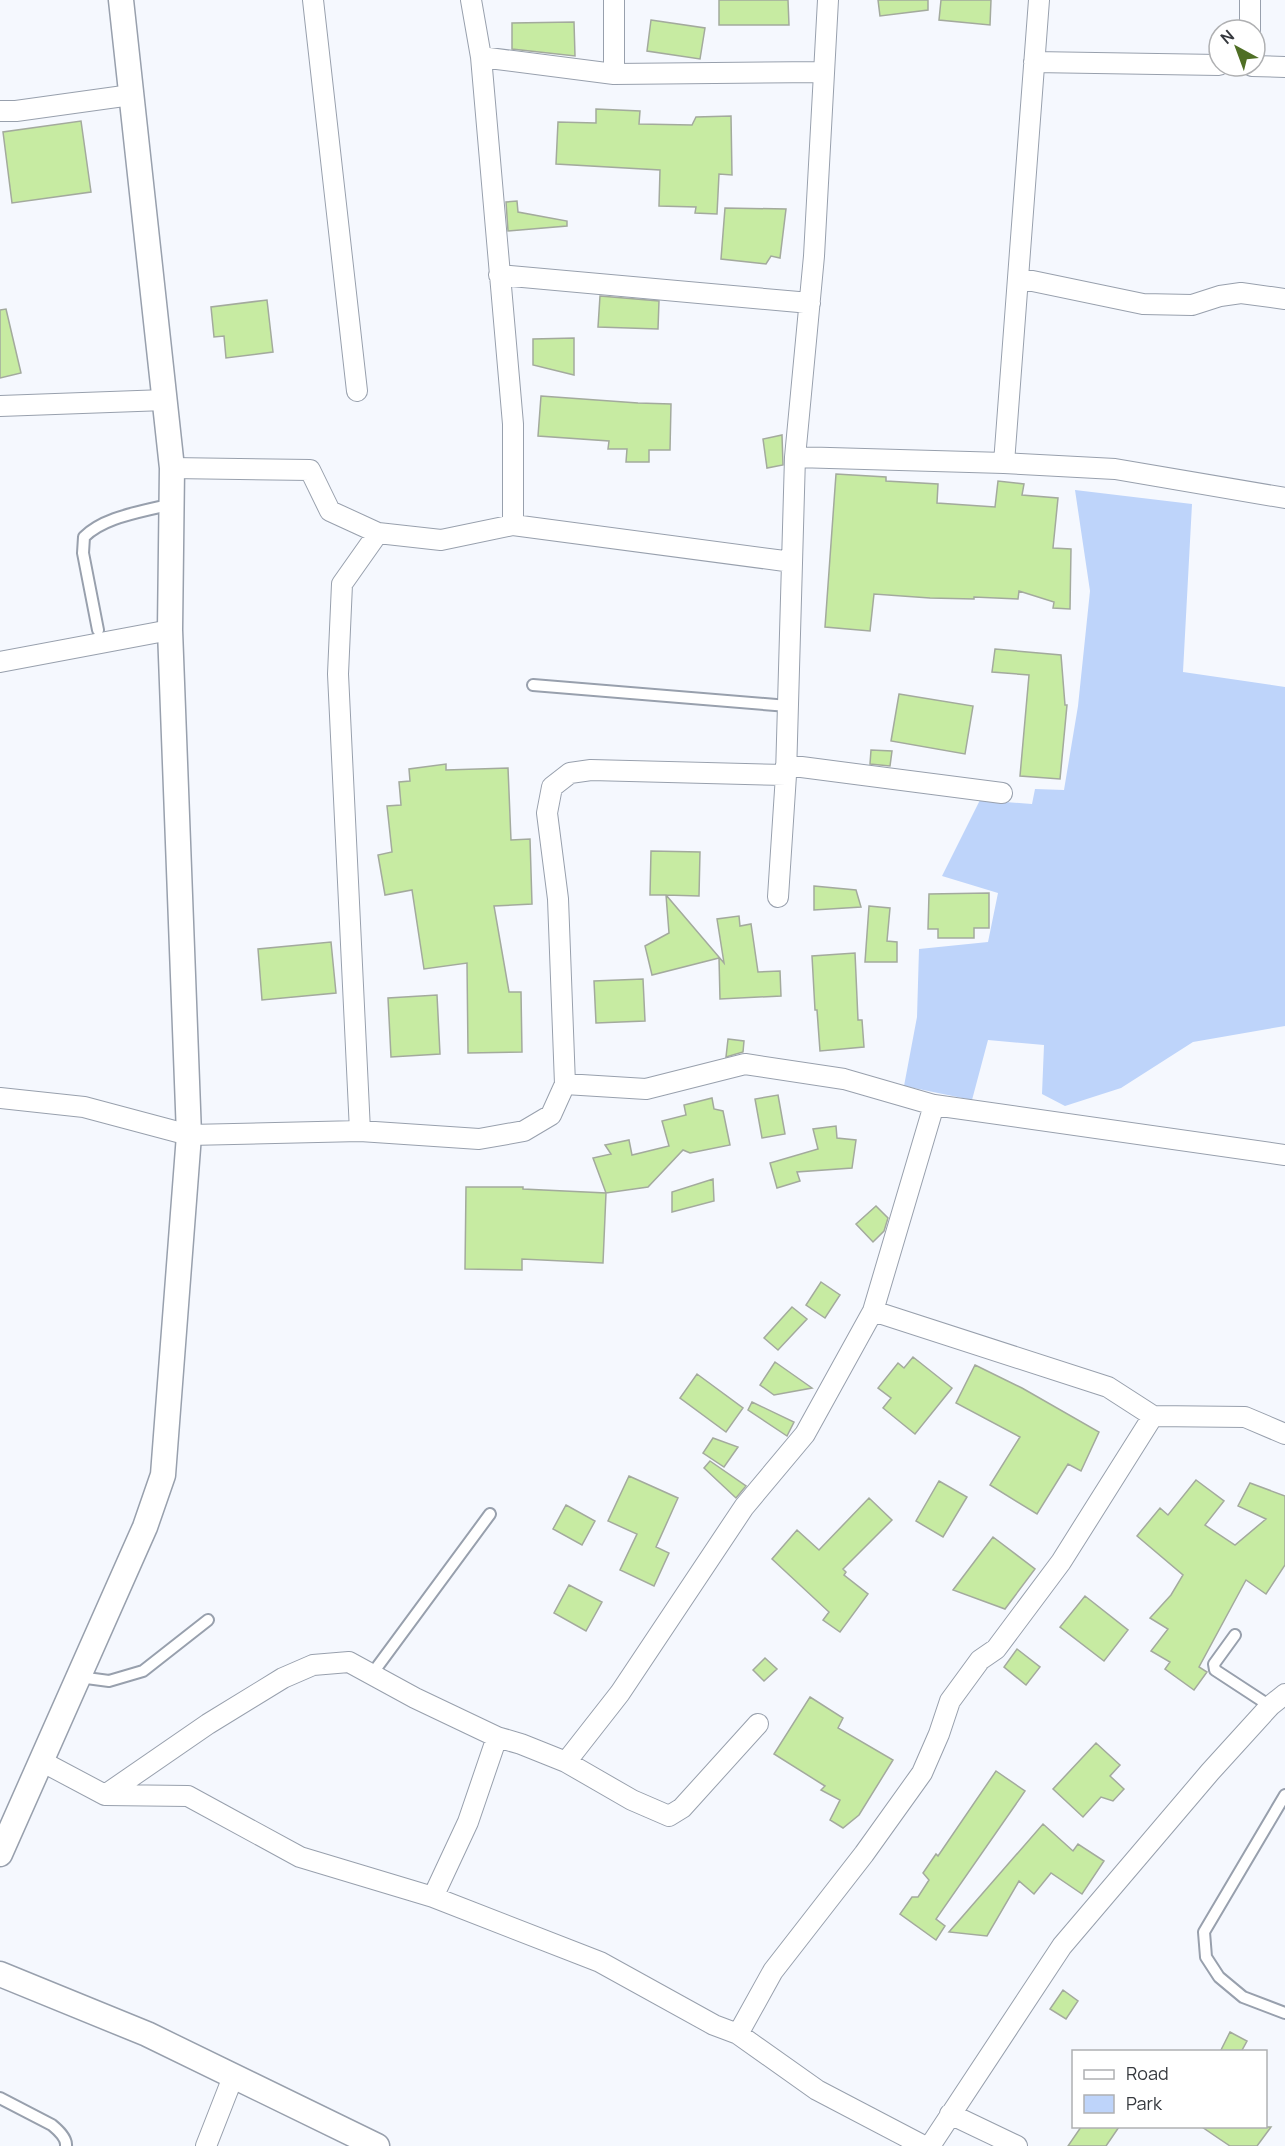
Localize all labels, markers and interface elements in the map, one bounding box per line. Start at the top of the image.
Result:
north arrow [1207,18,1267,78]
text: N [1216,25,1239,49]
legend [1072,2050,1267,2128]
text: Road [1126,2061,1169,2085]
text: Park [1126,2091,1163,2115]

